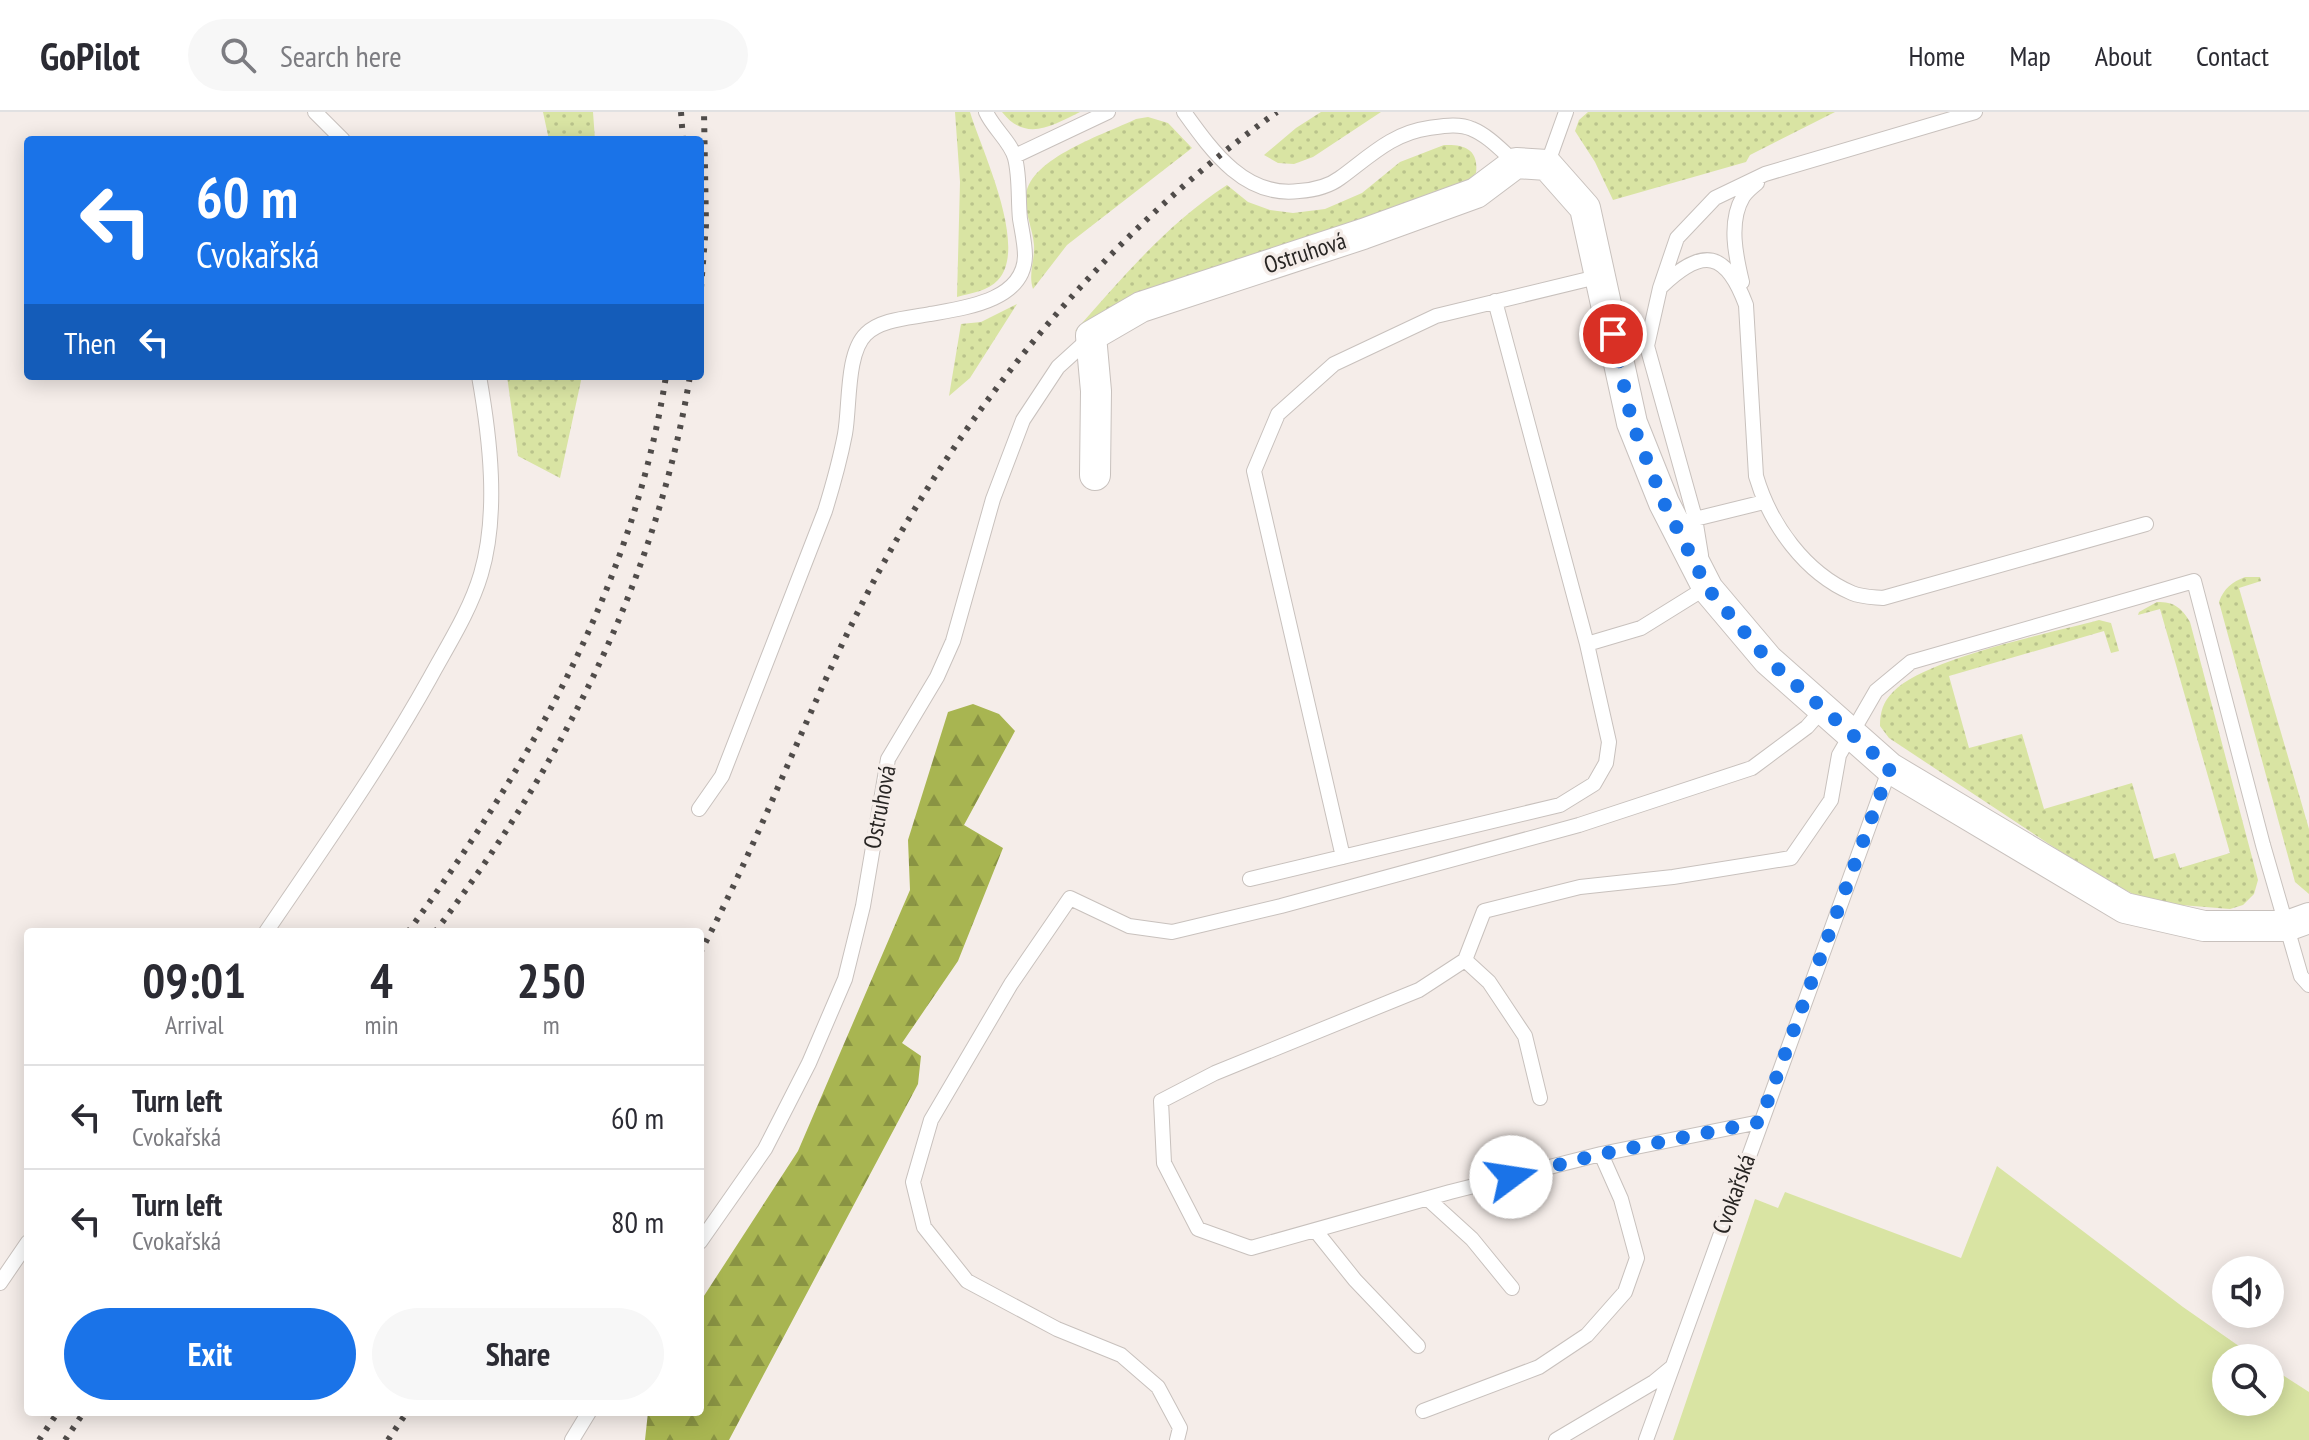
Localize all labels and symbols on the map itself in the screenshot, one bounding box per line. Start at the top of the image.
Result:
street label: Ostruhová [1260,225,1350,280]
pin [1579,300,1647,368]
street label: Ostruhová [856,762,903,851]
position arrow [1469,1135,1553,1219]
street label: Cvokařská [1705,1150,1762,1238]

